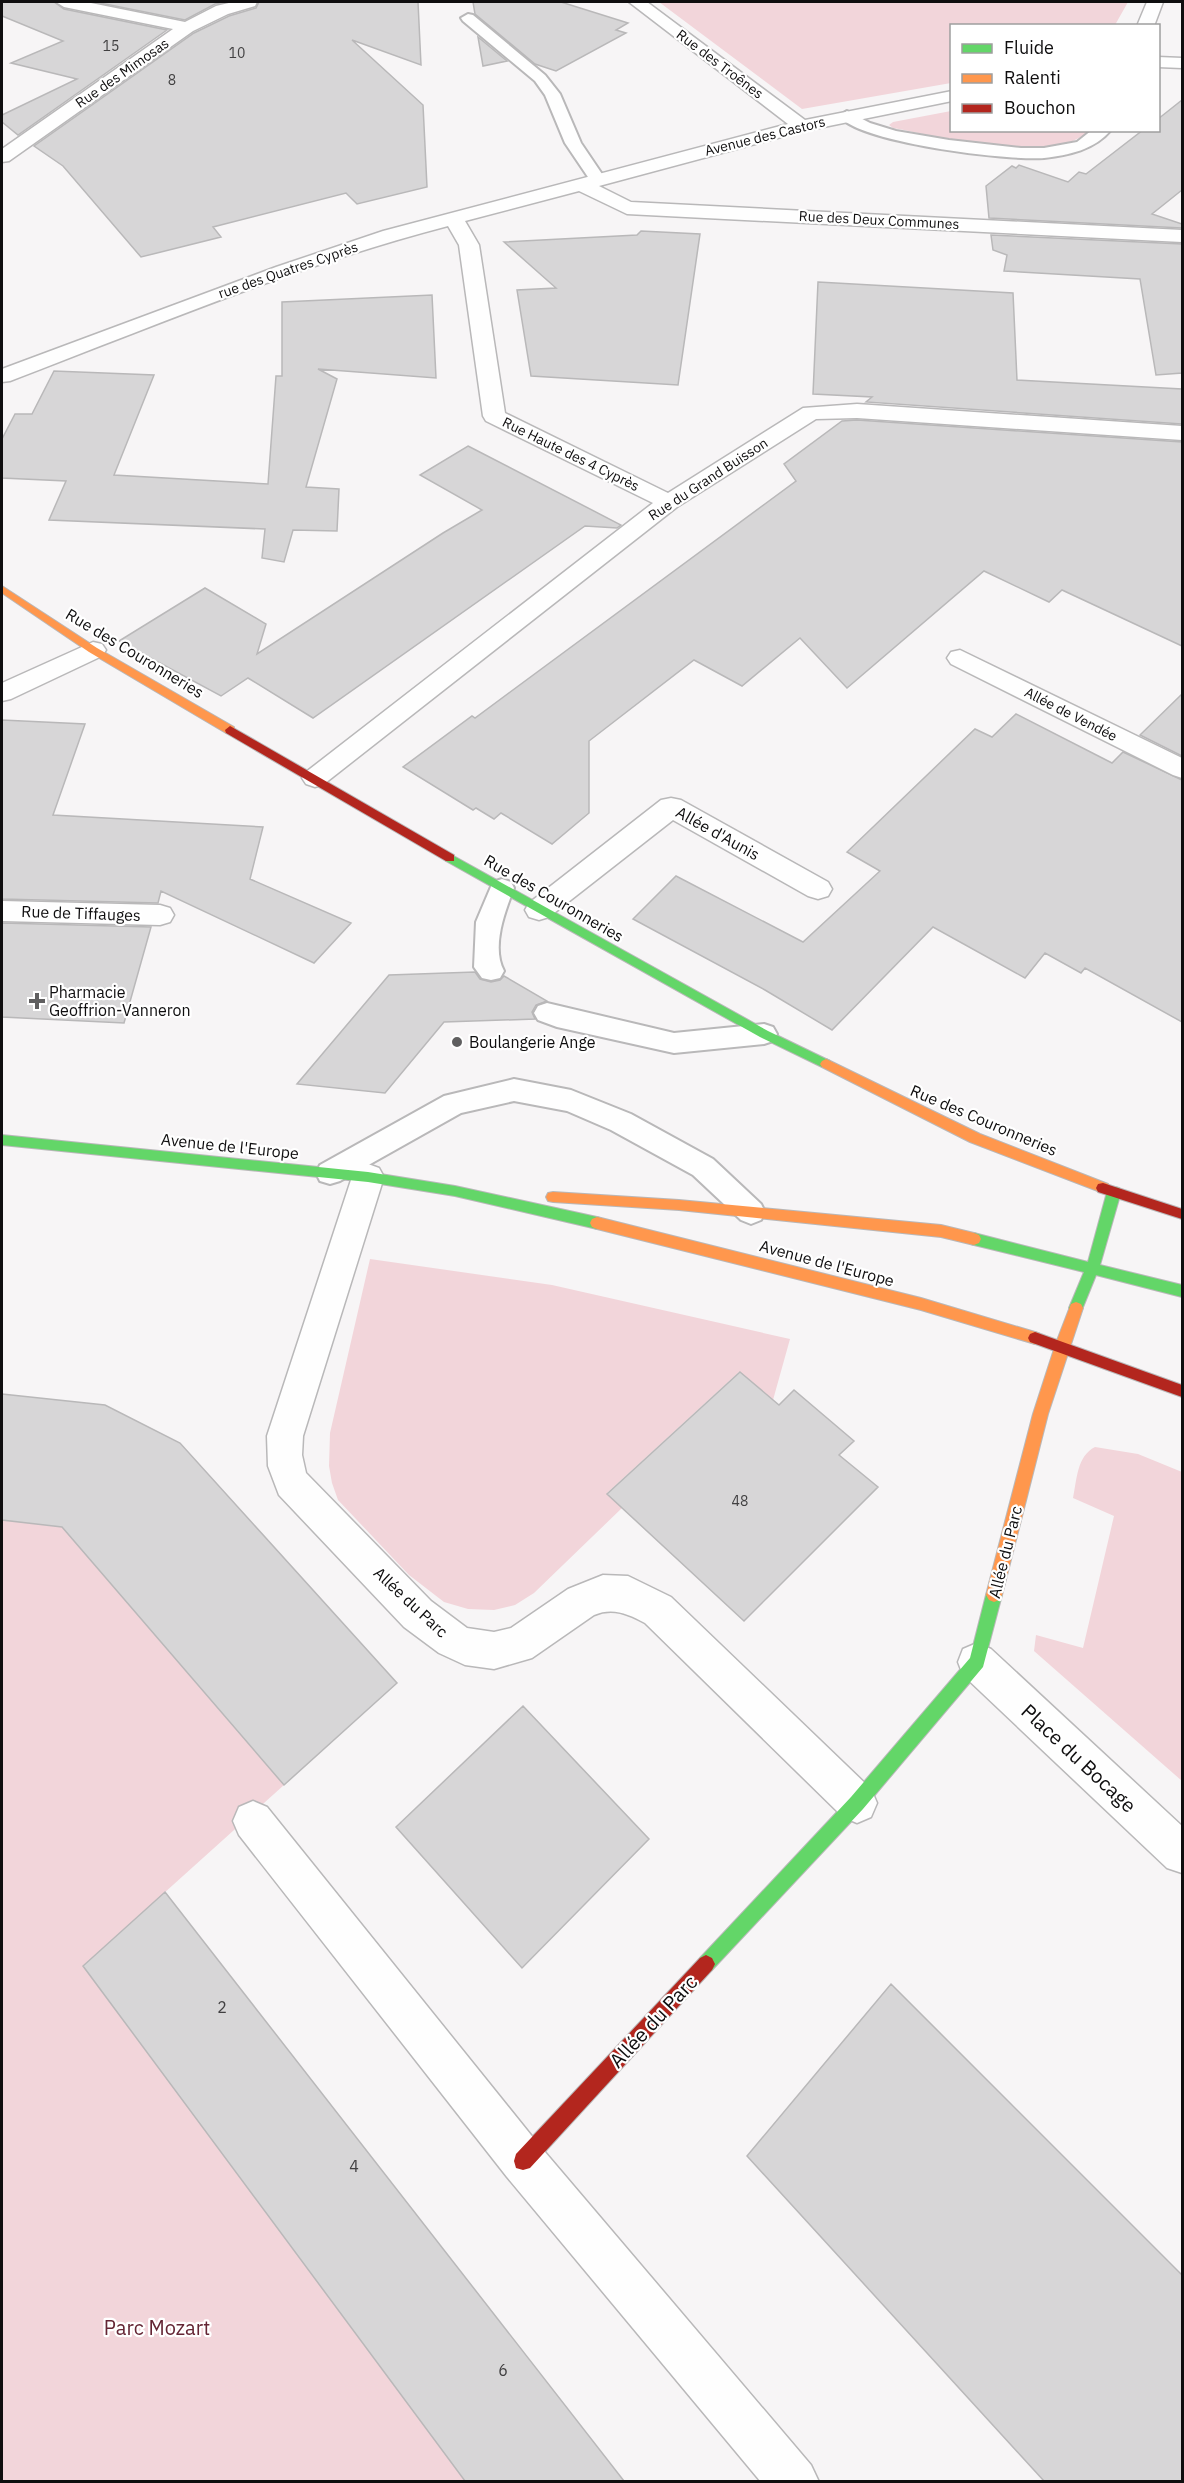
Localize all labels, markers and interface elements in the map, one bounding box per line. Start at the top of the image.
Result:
legend [950,24,1160,132]
street label: Rue des Troênes [673,25,767,103]
street label: Rue des Mimosas [72,34,172,112]
text: Fluide [1004,36,1054,59]
house number: 15 [103,37,119,55]
house number: 10 [229,44,245,62]
text: Ralenti [1004,66,1061,89]
house number: 8 [168,71,176,89]
text: Bouchon [1004,96,1076,119]
street label: Avenue des Castors [703,112,827,160]
street label: Rue des Deux Communes [798,207,960,233]
street label: rue des Quatres Cyprès [216,238,360,302]
street label: Rue Haute des 4 Cyprès [500,413,643,495]
street label: Rue du Grand Buisson [645,434,771,524]
street label: Rue des Couronneries [62,604,208,702]
street label: Allée de Vendée [1022,683,1121,745]
street label: Allée d'Aunis [673,802,763,864]
street label: Rue des Couronneries [481,850,627,946]
street label: Rue de Tiffauges [21,901,141,925]
place label: Pharmacie Geoffrion-Vanneron [49,982,191,1020]
marker: Pharmacie Geoffrion-Vanneron [30,994,44,1008]
place label: Boulangerie Ange [469,1032,596,1052]
marker: Boulangerie Ange [450,1035,464,1049]
street label: Rue des Couronneries [908,1080,1060,1160]
street label: Avenue de l'Europe [160,1129,300,1163]
street label: Avenue de l'Europe [758,1235,897,1291]
house number: 48 [732,1492,748,1510]
street label: Allée du Parc [984,1504,1026,1600]
street label: Allée du Parc [370,1563,452,1641]
street label: Place du Bocage [1016,1698,1142,1818]
street label: Allée du Parc [603,1969,703,2073]
house number: 2 [217,1997,227,2017]
house number: 4 [349,2156,359,2176]
park label: Parc Mozart [104,2314,210,2341]
house number: 6 [498,2360,508,2380]

